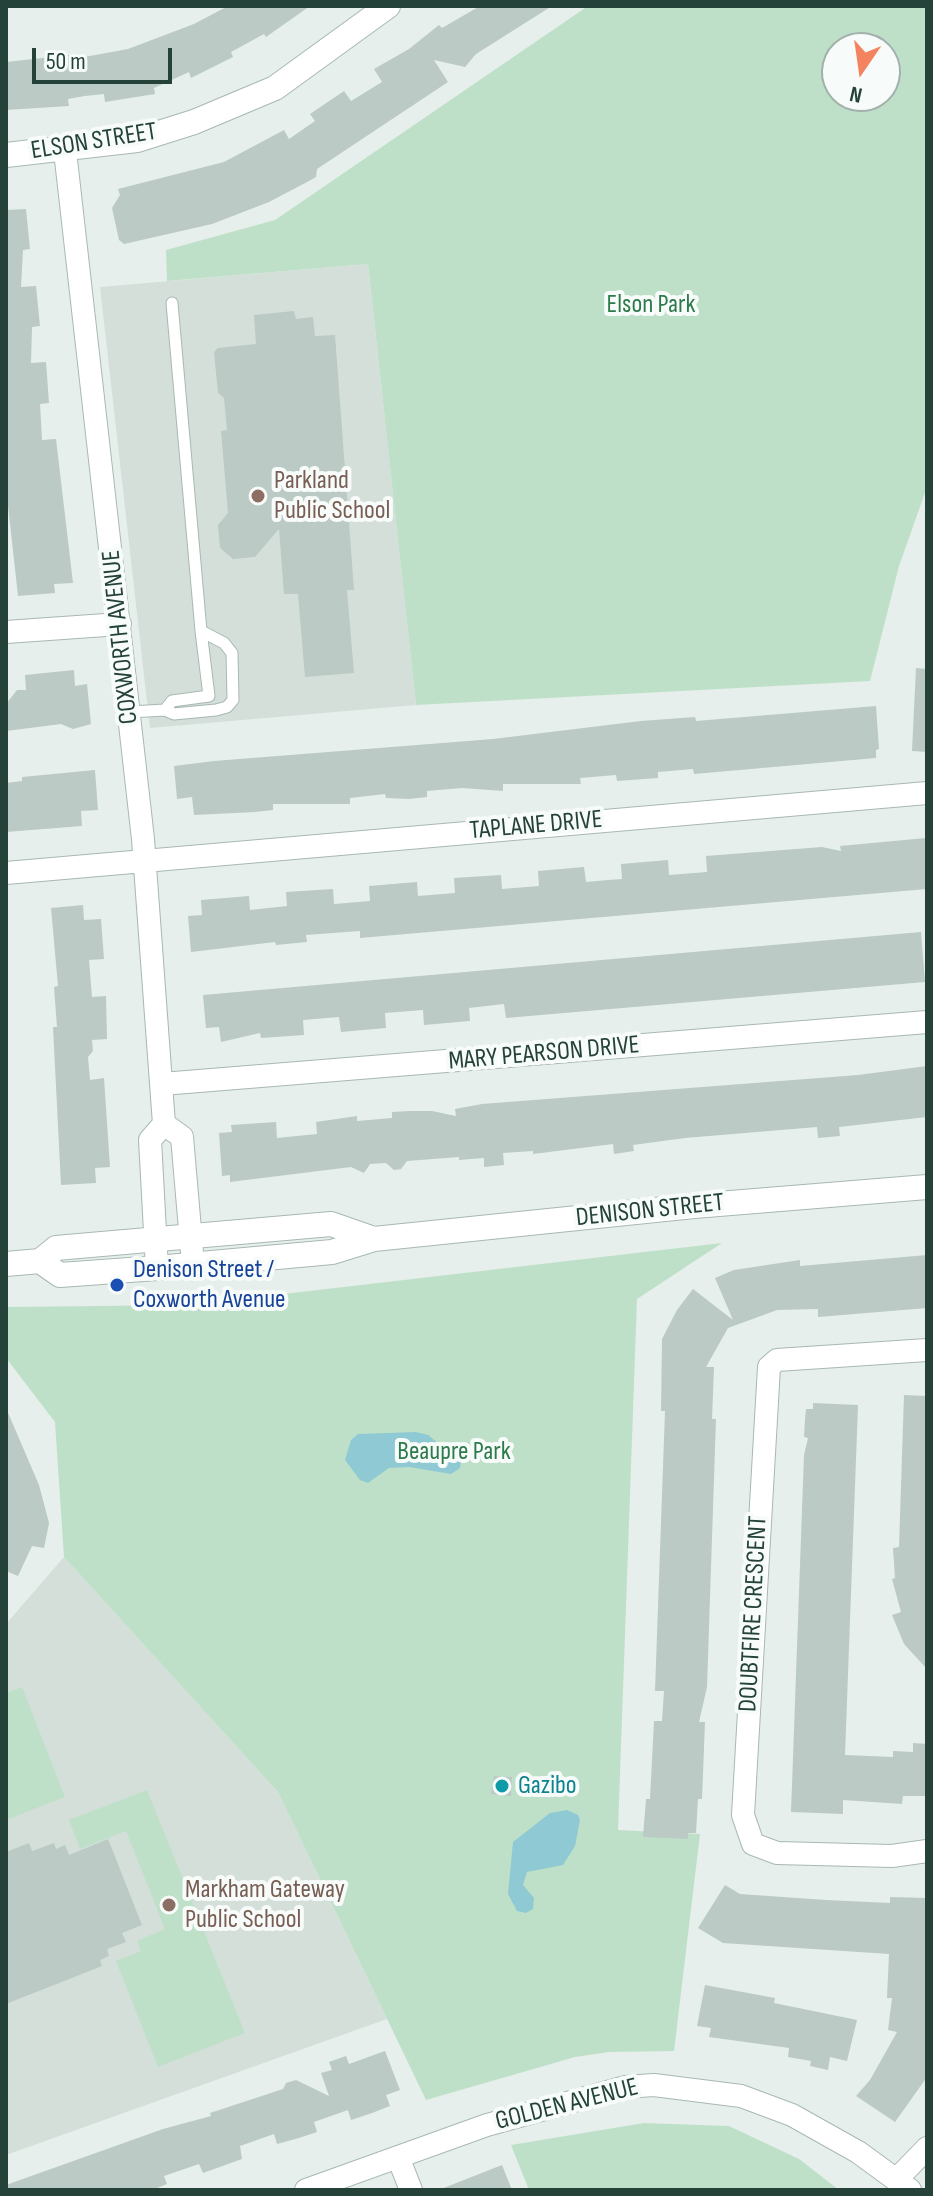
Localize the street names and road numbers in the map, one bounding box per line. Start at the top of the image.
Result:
street label: ELSON STREET [29,117,159,167]
street label: COXWORTH AVENUE [96,548,146,726]
street label: TAPLANE DRIVE [468,805,604,847]
street label: MARY PEARSON DRIVE [447,1030,641,1078]
street label: DENISON STREET [574,1188,726,1234]
street label: DOUBTFIRE CRESCENT [733,1515,775,1713]
street label: GOLDEN AVENUE [492,2072,642,2138]

